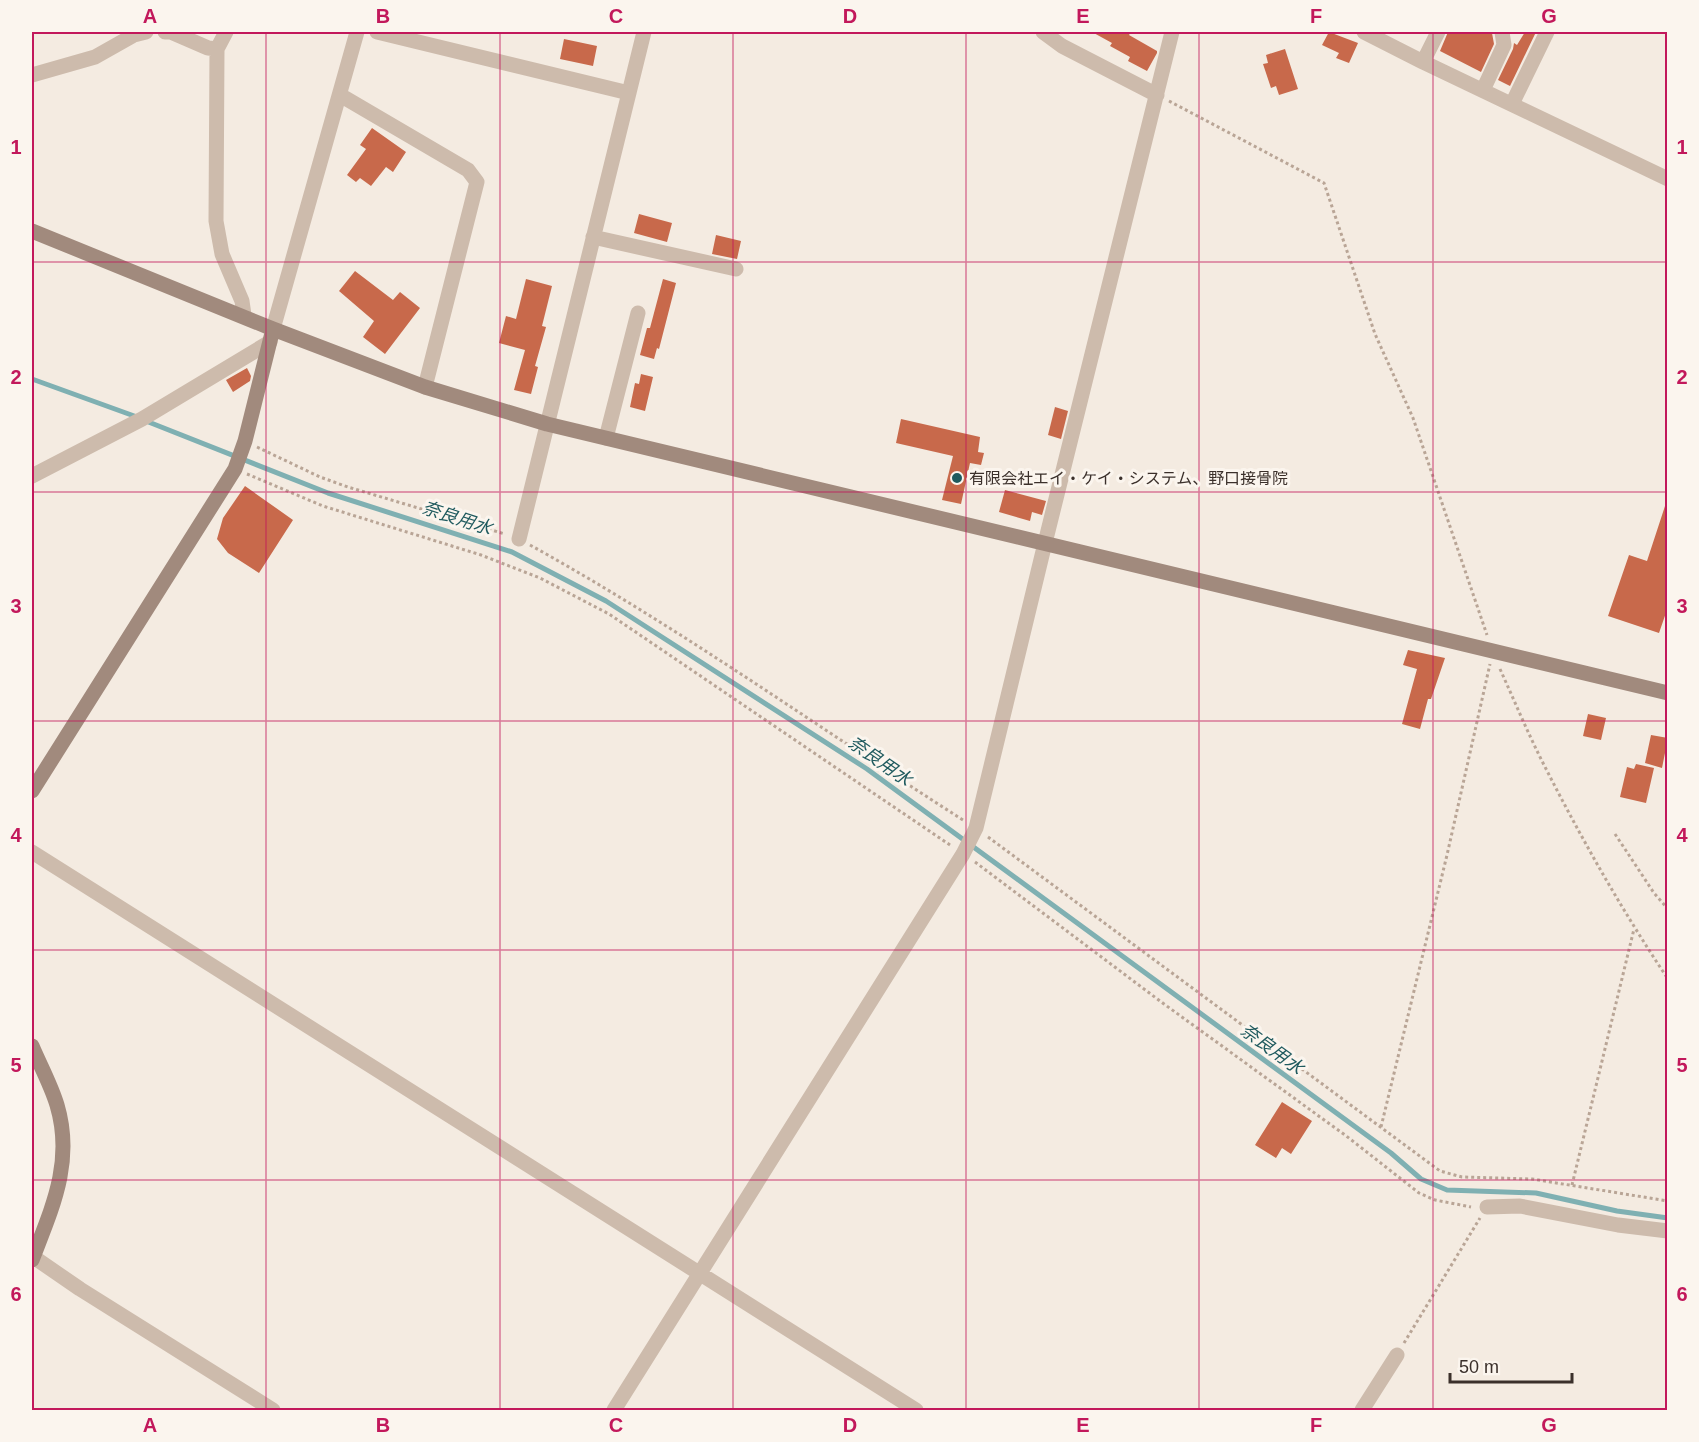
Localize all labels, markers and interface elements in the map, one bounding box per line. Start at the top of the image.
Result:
text: A [143,5,157,27]
text: B [376,5,390,27]
text: C [609,5,623,27]
text: D [843,5,857,27]
text: E [1076,5,1090,27]
text: F [1310,5,1322,27]
text: G [1541,5,1557,27]
text: 1 [10,136,22,158]
text: 1 [1676,136,1688,158]
text: 2 [10,366,22,388]
text: 2 [1676,366,1688,388]
place label: 有限会社エイ・ケイ・システム、野口接骨院 [969,470,1288,487]
marker: 有限会社エイ・ケイ・システム、野口接骨院 [950,471,964,485]
water label: 奈良用水 [420,497,496,539]
text: 3 [10,595,22,617]
text: 3 [1676,595,1688,617]
water label: 奈良用水 [845,732,917,791]
text: 4 [10,824,22,846]
text: 4 [1676,824,1688,846]
water label: 奈良用水 [1237,1020,1309,1079]
text: 5 [10,1054,22,1076]
text: 5 [1676,1054,1688,1076]
text: 6 [10,1283,22,1305]
text: 6 [1676,1283,1688,1305]
scale bar [1450,1346,1572,1384]
text: 50 m [1459,1357,1499,1377]
text: A [143,1414,157,1436]
text: B [376,1414,390,1436]
text: C [609,1414,623,1436]
text: D [843,1414,857,1436]
text: E [1076,1414,1090,1436]
text: F [1310,1414,1322,1436]
text: G [1541,1414,1557,1436]

